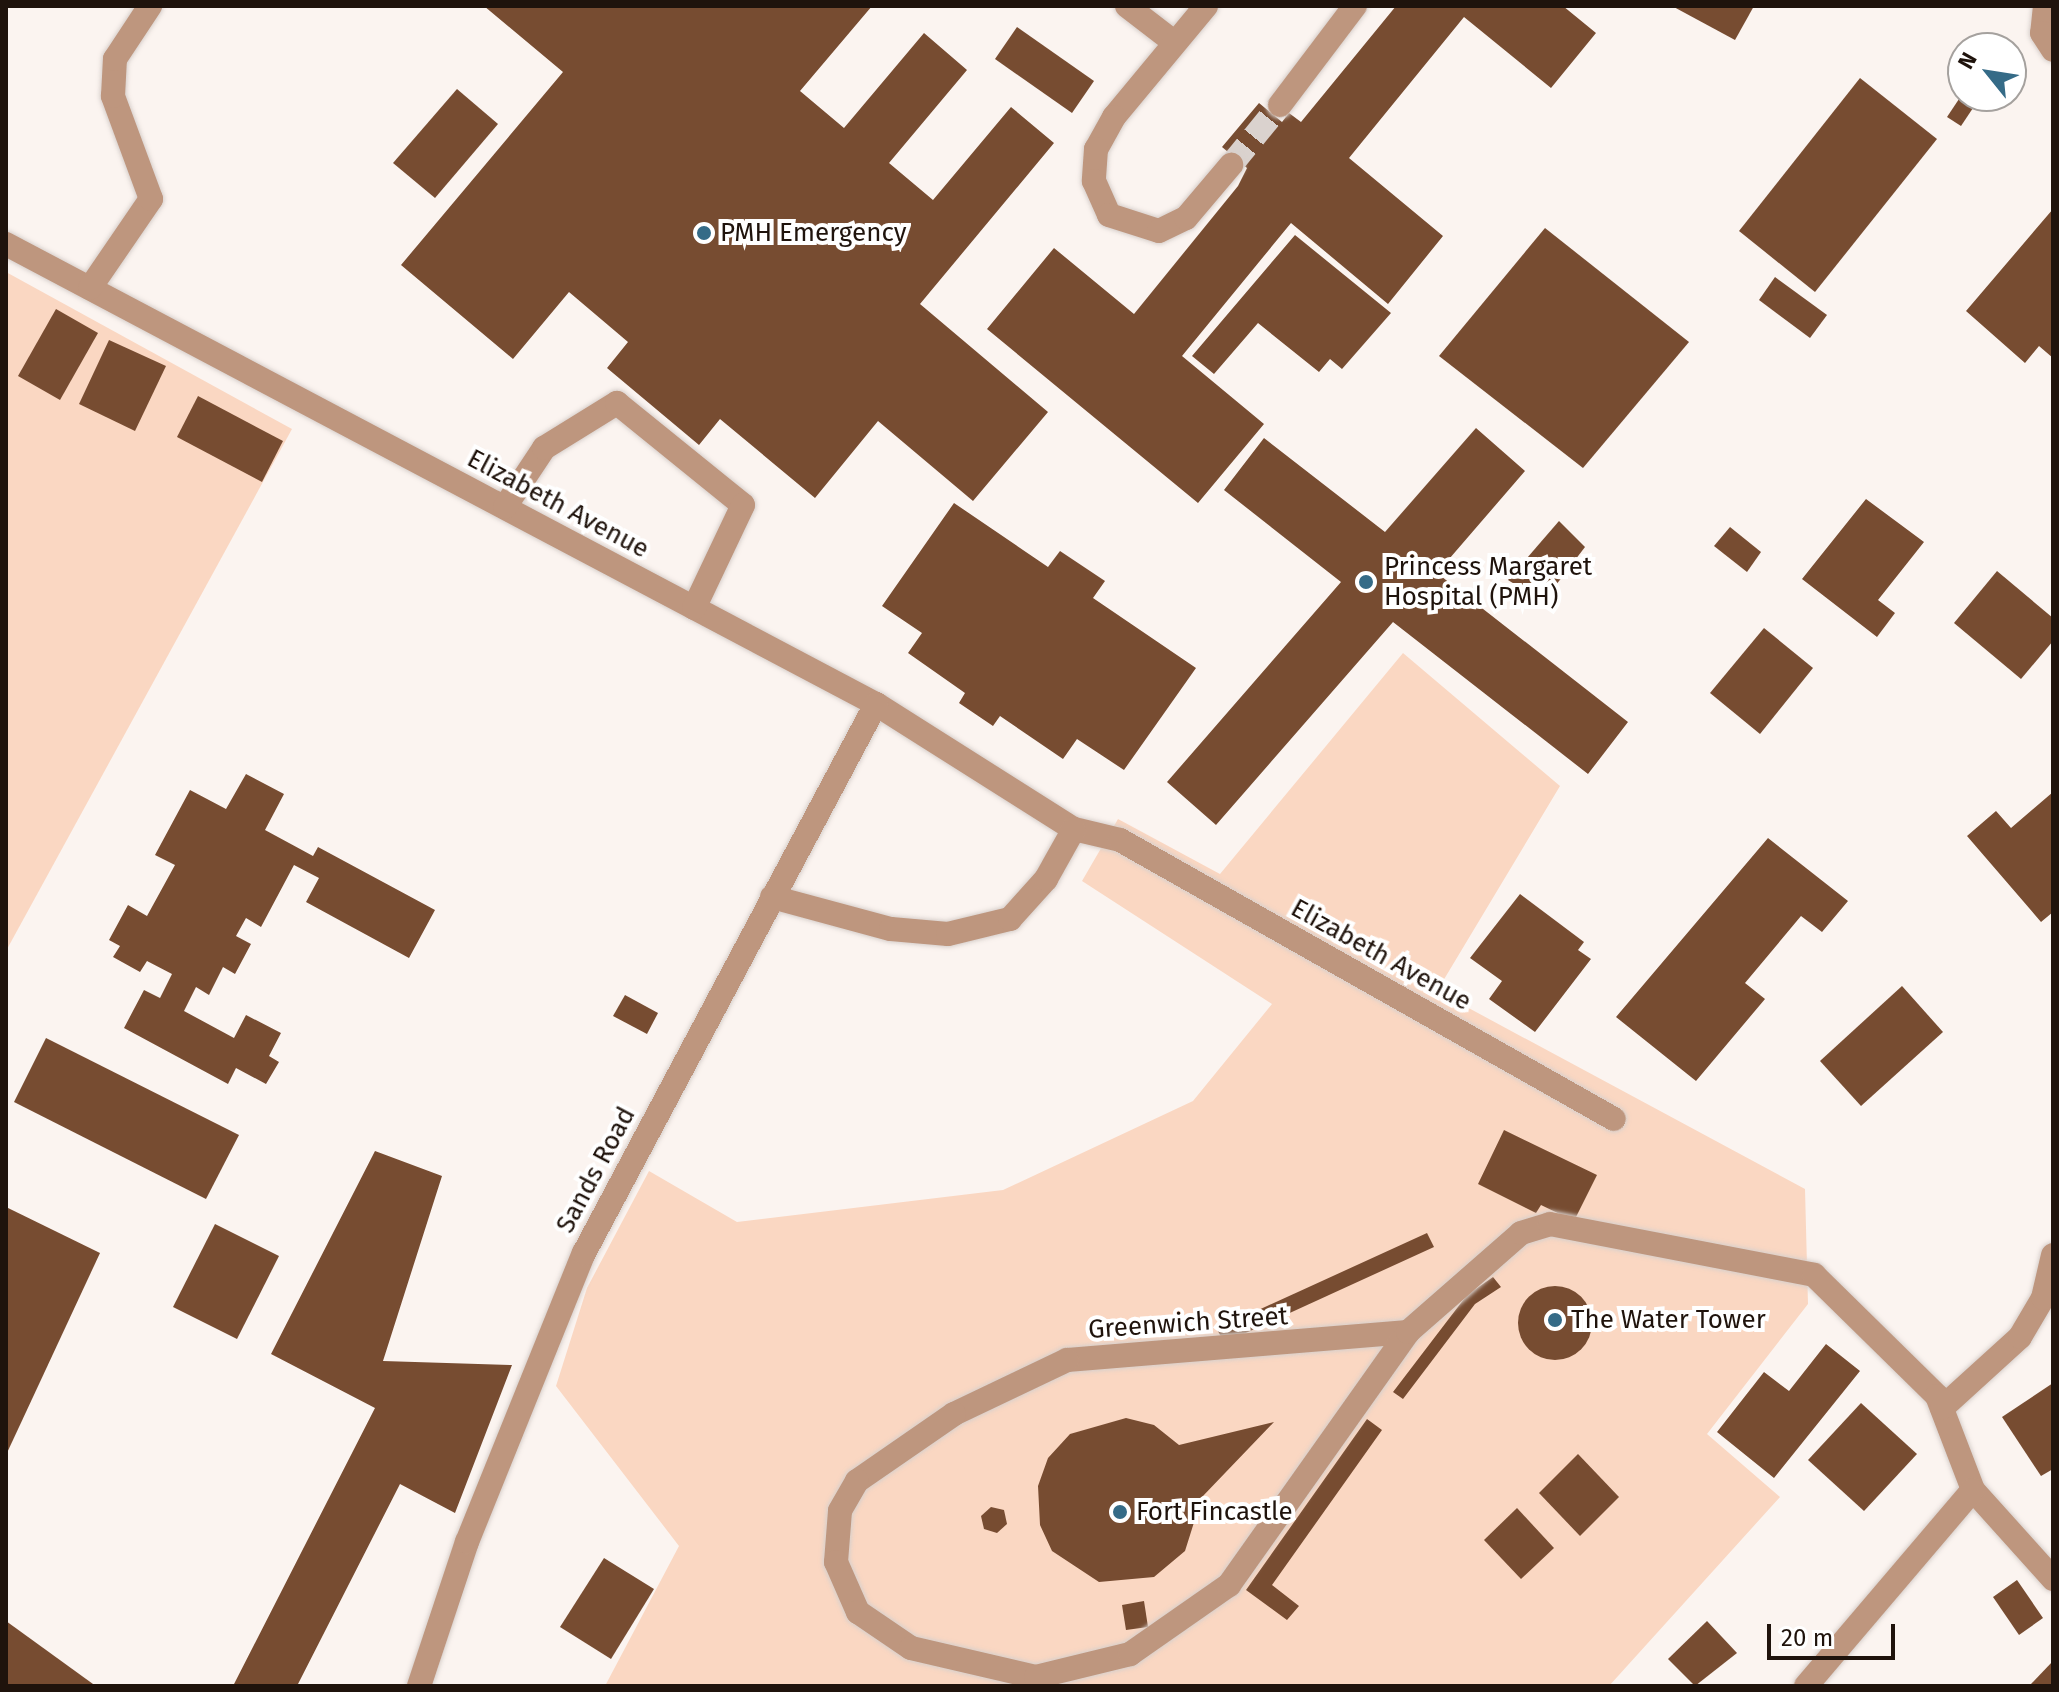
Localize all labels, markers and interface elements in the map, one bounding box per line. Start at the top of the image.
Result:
north arrow [1947,32,2027,112]
text: N [1952,48,1983,74]
place label: PMH Emergency [720,217,907,249]
marker: PMH Emergency [695,224,713,242]
street label: Elizabeth Avenue [462,443,654,565]
place label: Princess Margaret Hospital (PMH) [1384,551,1592,612]
marker: Princess Margaret Hospital (PMH) [1355,571,1377,593]
street label: Elizabeth Avenue [1285,893,1477,1017]
street label: Sands Road [550,1102,642,1238]
street label: Greenwich Street [1087,1300,1289,1346]
place label: The Water Tower [1571,1304,1766,1336]
marker: The Water Tower [1546,1311,1564,1329]
place label: Fort Fincastle [1136,1496,1293,1528]
marker: Fort Fincastle [1111,1503,1129,1521]
scale bar [1771,1608,1899,1658]
text: 20 m [1781,1624,1833,1652]

